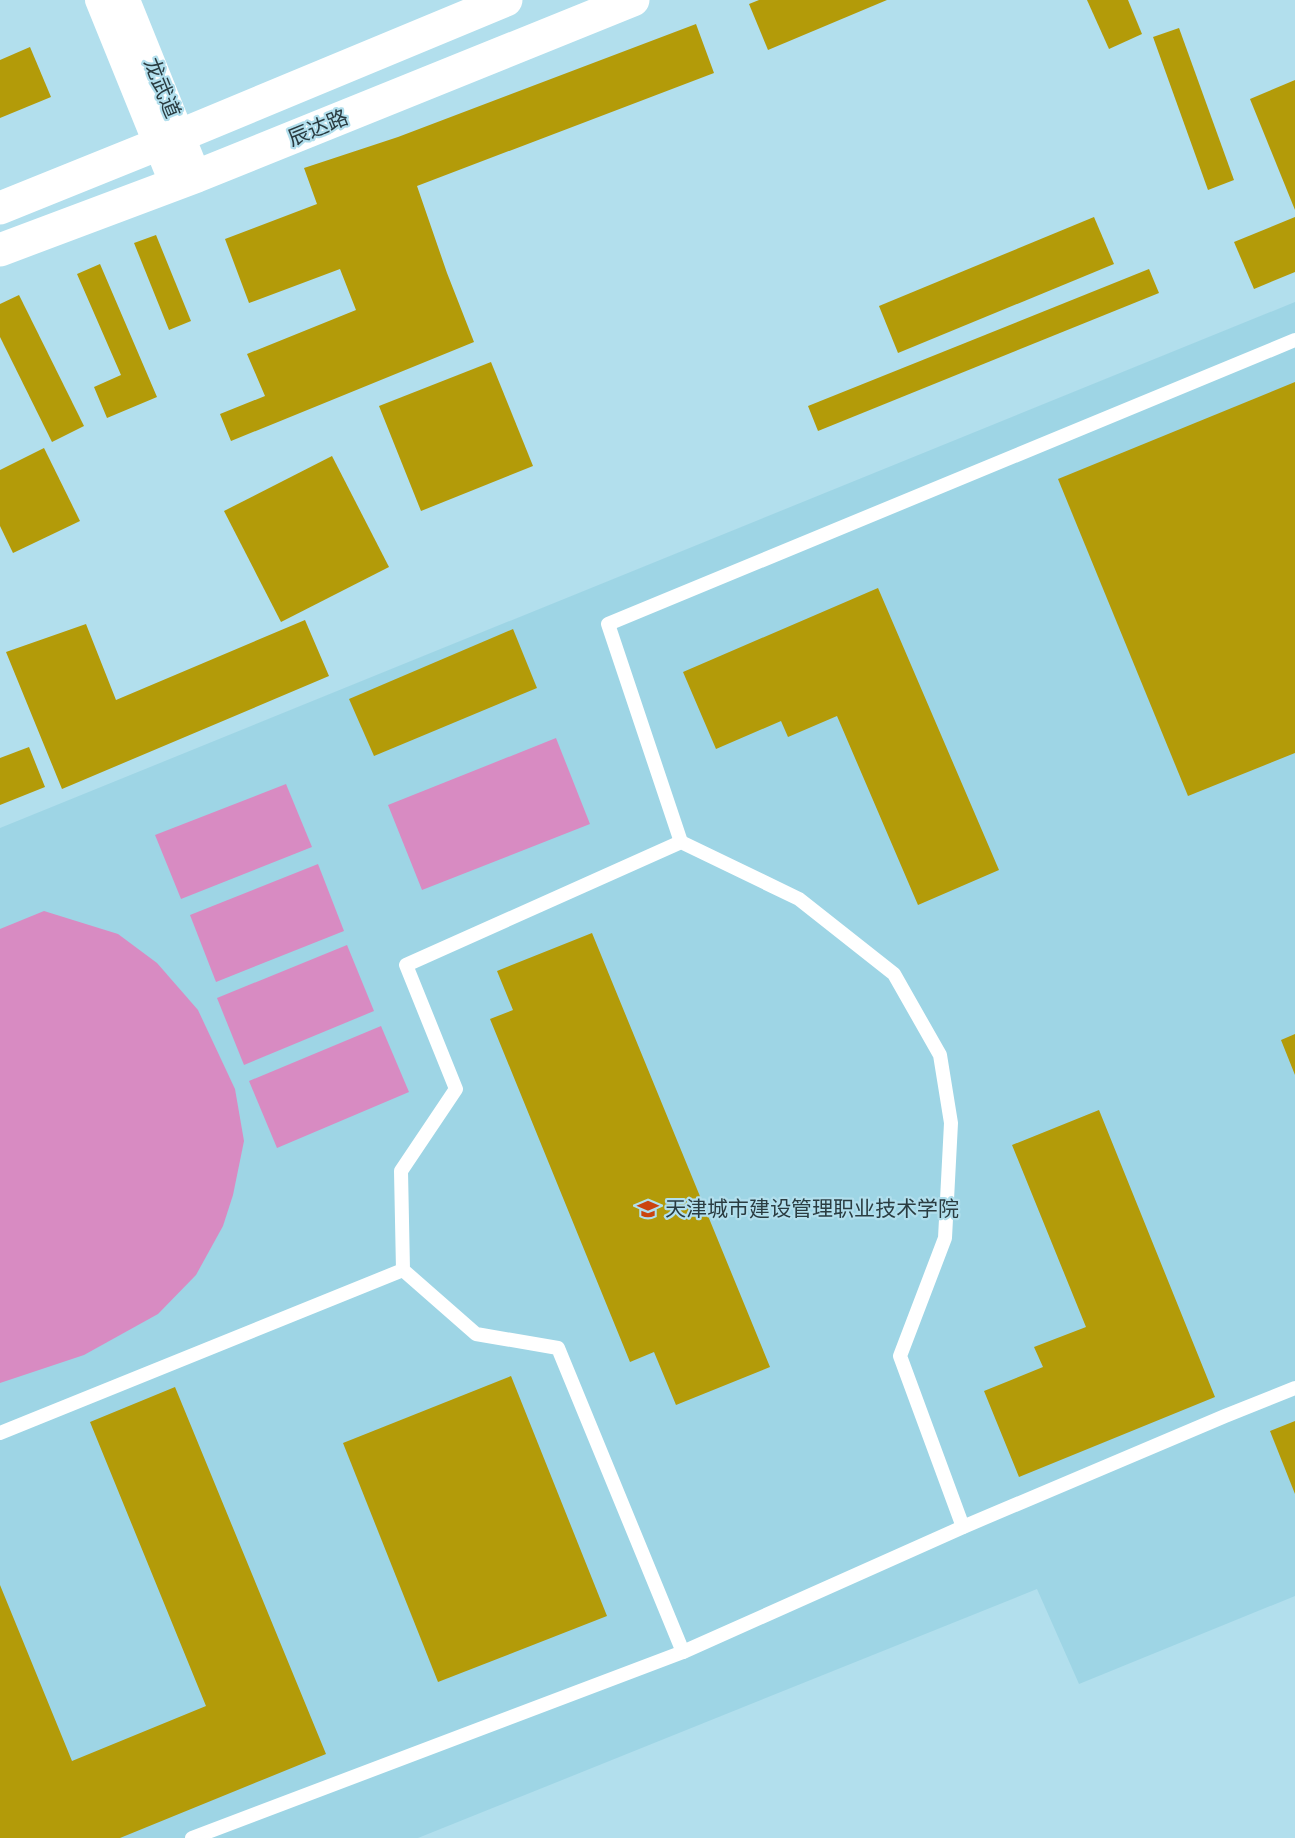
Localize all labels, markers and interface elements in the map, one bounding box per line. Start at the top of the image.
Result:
street label: 龙武道 [139,54,187,122]
street label: 辰达路 [284,103,352,151]
place label: 天津城市建设管理职业技术学院 [665,1195,959,1221]
school or university icon: 天津城市建设管理职业技术学院 [636,1197,660,1221]

